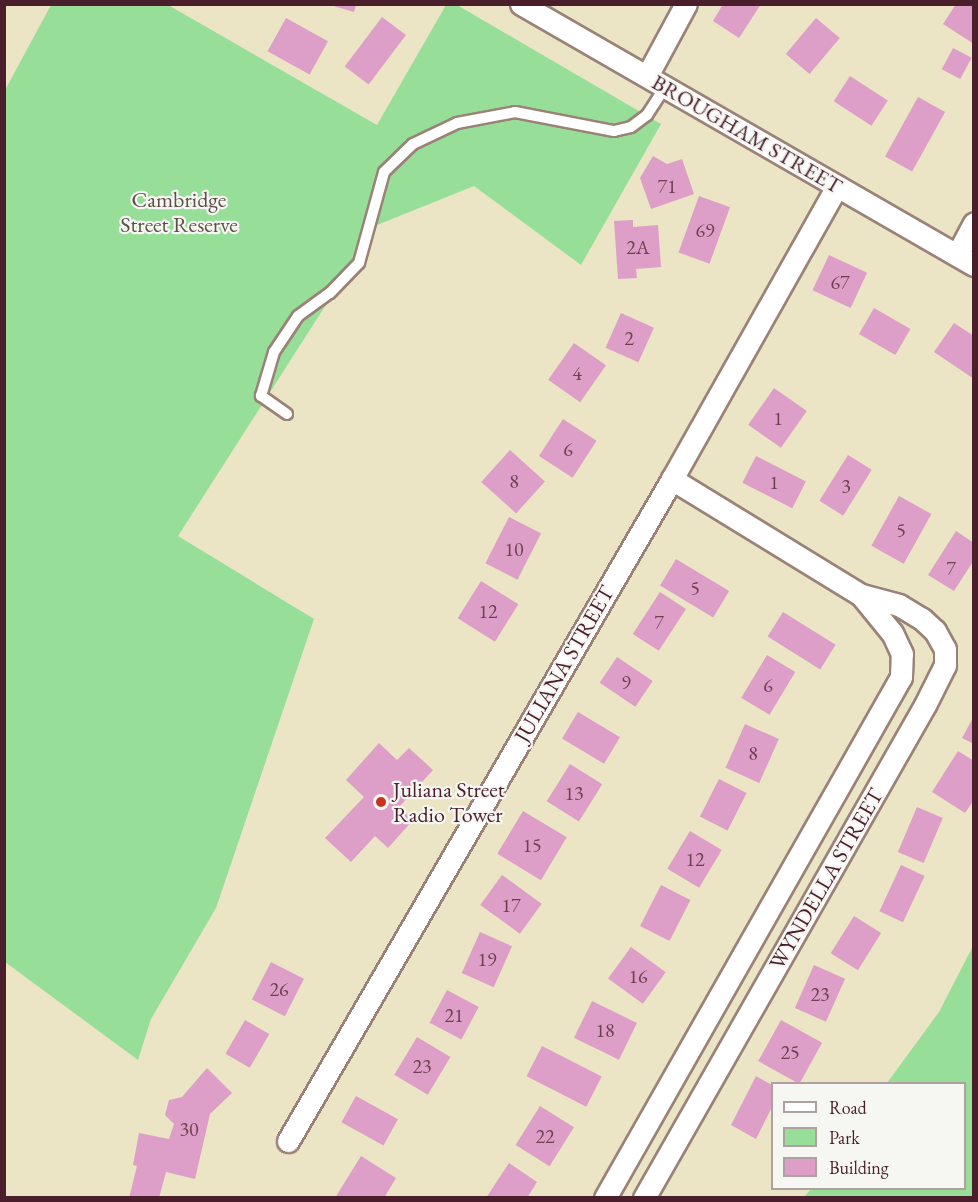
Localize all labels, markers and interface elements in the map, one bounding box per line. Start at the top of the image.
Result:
street label: BROUGHAM STREET [647,69,847,199]
house number: 71 [657,174,677,198]
park label: Cambridge Street Reserve [120,186,238,237]
house number: 69 [695,218,715,242]
house number: 2A [626,235,650,259]
house number: 67 [830,270,850,294]
house number: 2 [624,326,634,350]
house number: 4 [572,361,582,385]
house number: 1 [773,406,783,430]
house number: 6 [563,437,573,461]
house number: 8 [509,469,519,493]
house number: 1 [769,470,779,494]
house number: 3 [841,474,851,498]
house number: 5 [896,518,906,542]
house number: 10 [504,537,524,561]
house number: 7 [946,556,956,580]
house number: 5 [690,576,700,600]
street label: JULIANA STREET [508,581,620,747]
house number: 12 [478,599,498,623]
house number: 7 [654,610,664,634]
house number: 9 [621,670,631,694]
house number: 6 [763,673,773,697]
house number: 8 [748,741,758,765]
place label: Juliana Street Radio Tower [393,776,505,828]
house number: 13 [564,781,584,805]
street label: WYNDELLA STREET [763,784,889,974]
marker: Juliana Street Radio Tower [374,795,388,809]
house number: 15 [522,833,542,857]
house number: 12 [685,847,705,871]
house number: 17 [501,893,521,917]
house number: 19 [477,947,497,971]
house number: 16 [628,964,648,988]
house number: 26 [269,977,289,1001]
house number: 23 [810,982,830,1006]
house number: 21 [444,1003,464,1027]
house number: 18 [595,1018,615,1042]
house number: 25 [780,1040,800,1064]
house number: 23 [412,1054,432,1078]
legend [771,1082,966,1190]
text: Road [829,1096,867,1119]
house number: 30 [179,1117,199,1141]
house number: 22 [535,1124,555,1148]
text: Park [829,1126,860,1149]
text: Building [829,1156,889,1179]

